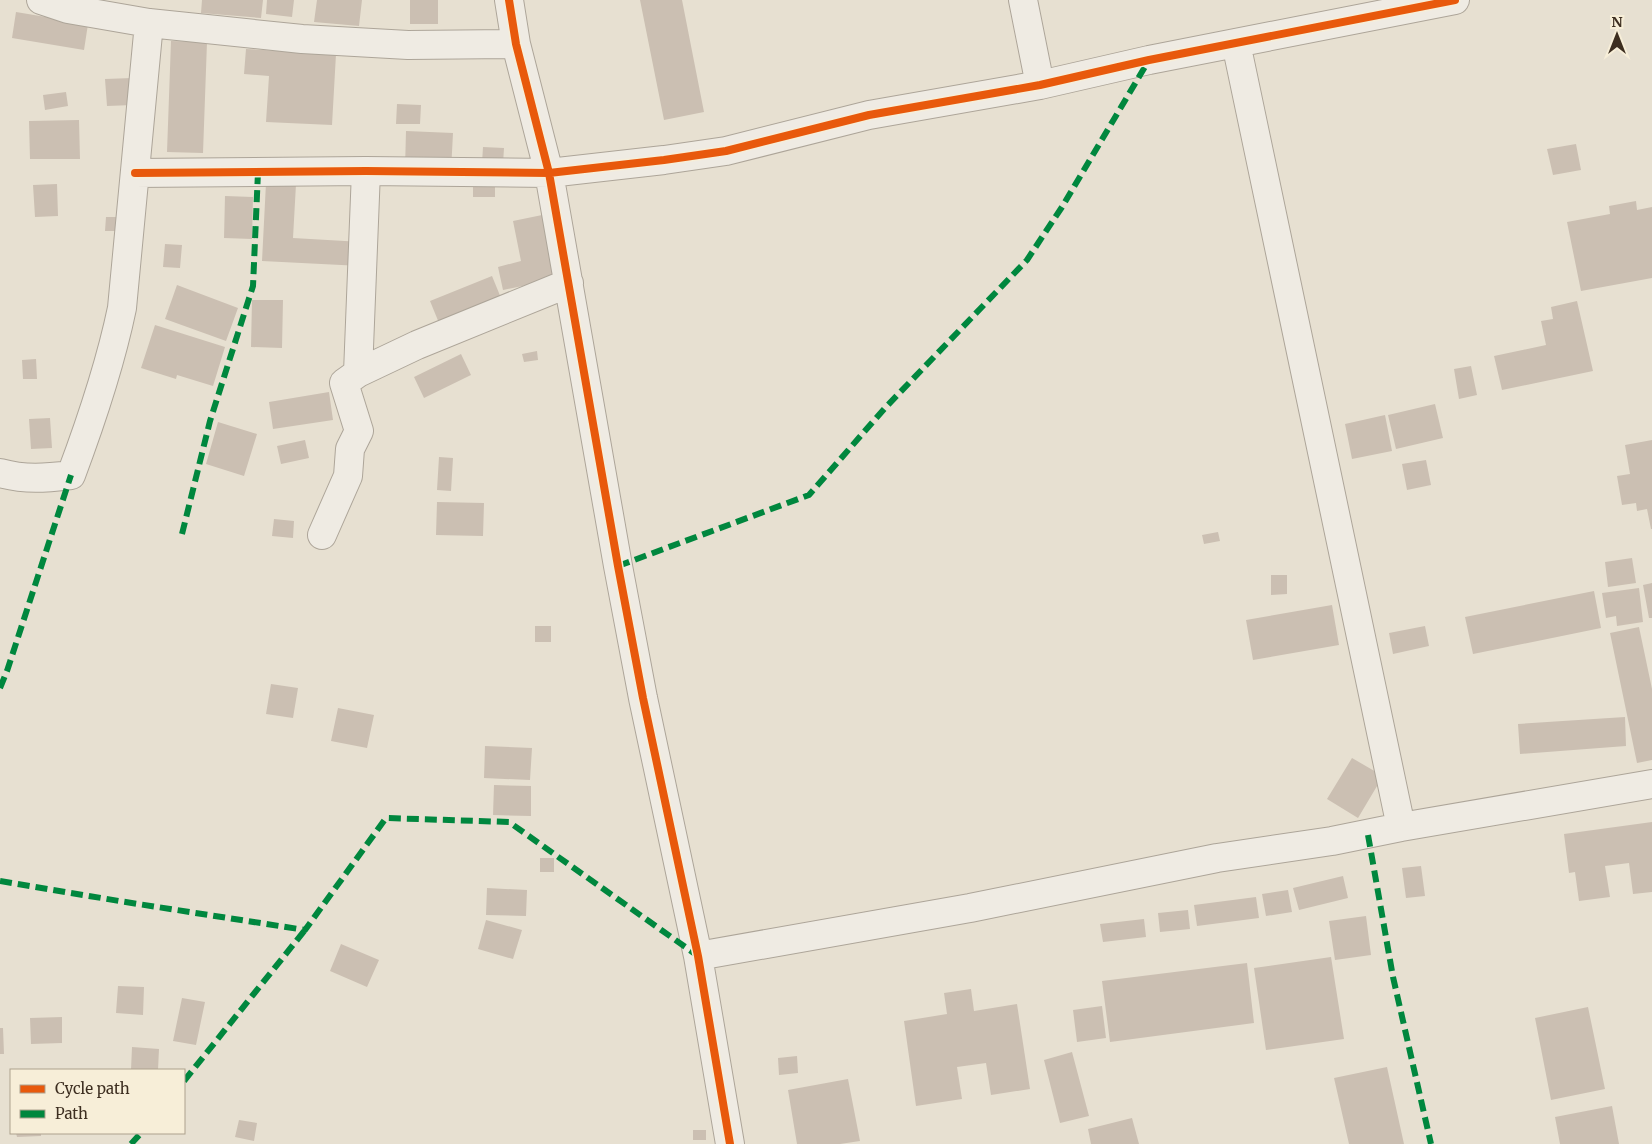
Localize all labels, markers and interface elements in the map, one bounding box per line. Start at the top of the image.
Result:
north arrow [1592,10,1642,60]
text: N [1611,13,1623,31]
legend [10,1069,185,1134]
text: Cycle path [55,1079,130,1098]
text: Path [55,1104,88,1123]

